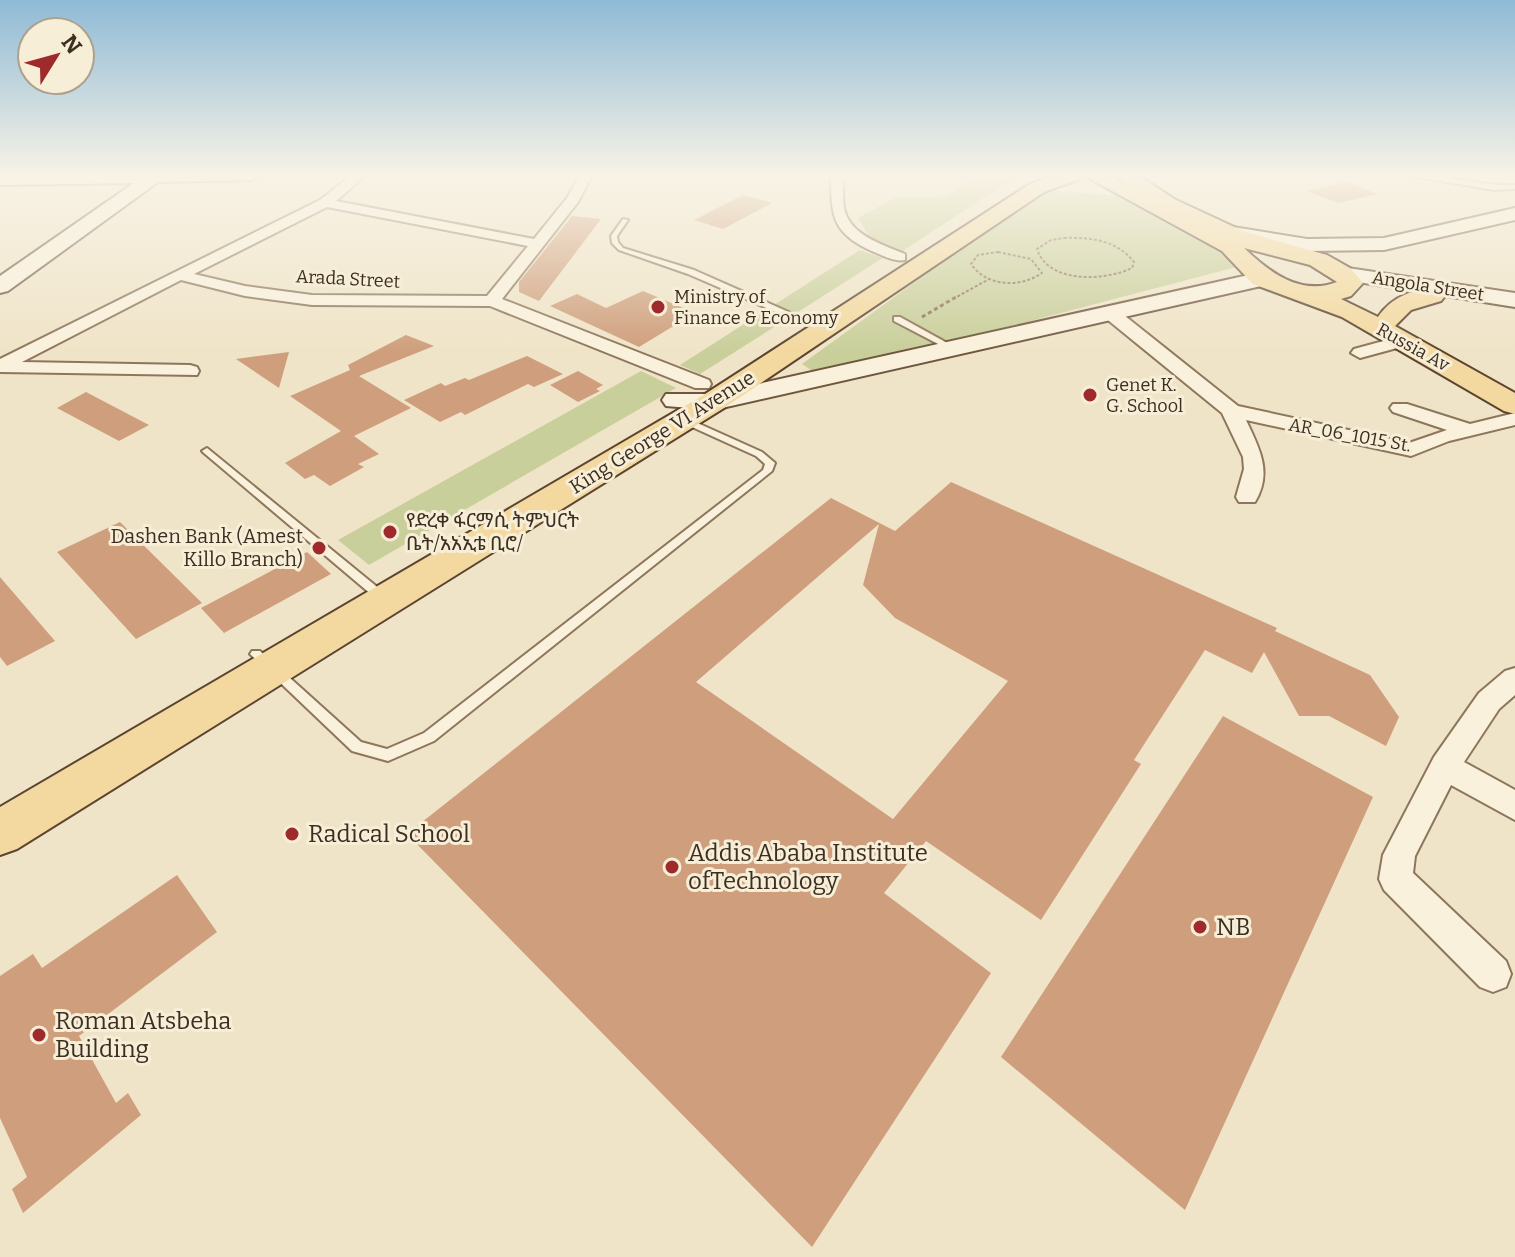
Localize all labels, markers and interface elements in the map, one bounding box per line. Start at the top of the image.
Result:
north arrow [16,16,96,96]
text: N [56,29,87,59]
street label: Arada Street [295,265,401,293]
street label: Angola Street [1370,266,1486,306]
place label: Ministry of Finance & Economy [674,286,839,329]
marker: Ministry of Finance & Economy [649,298,667,316]
street label: Russia Av [1373,318,1454,376]
street label: King George VI Avenue [565,365,759,499]
place label: Genet K. G. School [1106,374,1183,417]
marker: Genet K. G. School [1081,386,1099,404]
street label: AR_06_1015 St. [1287,413,1413,457]
place label: የድረቀ ፋርማሲ ትምህርት ቤት/አአኢቴ ቢሮ/ [406,508,579,555]
marker: የድረቀ ፋርማሲ ትምህርት ቤት/አአኢቴ ቢሮ/ [381,523,399,541]
place label: Dashen Bank (Amest Killo Branch) [110,524,303,571]
marker: Dashen Bank (Amest Killo Branch) [310,539,328,557]
place label: Radical School [308,820,470,848]
marker: Radical School [283,825,301,843]
place label: Addis Ababa Institute ofTechnology [688,839,928,895]
marker: Addis Ababa Institute ofTechnology [663,858,681,876]
place label: NB [1216,913,1251,941]
marker: NB [1191,918,1209,936]
place label: Roman Atsbeha Building [55,1007,231,1063]
marker: Roman Atsbeha Building [30,1026,48,1044]

